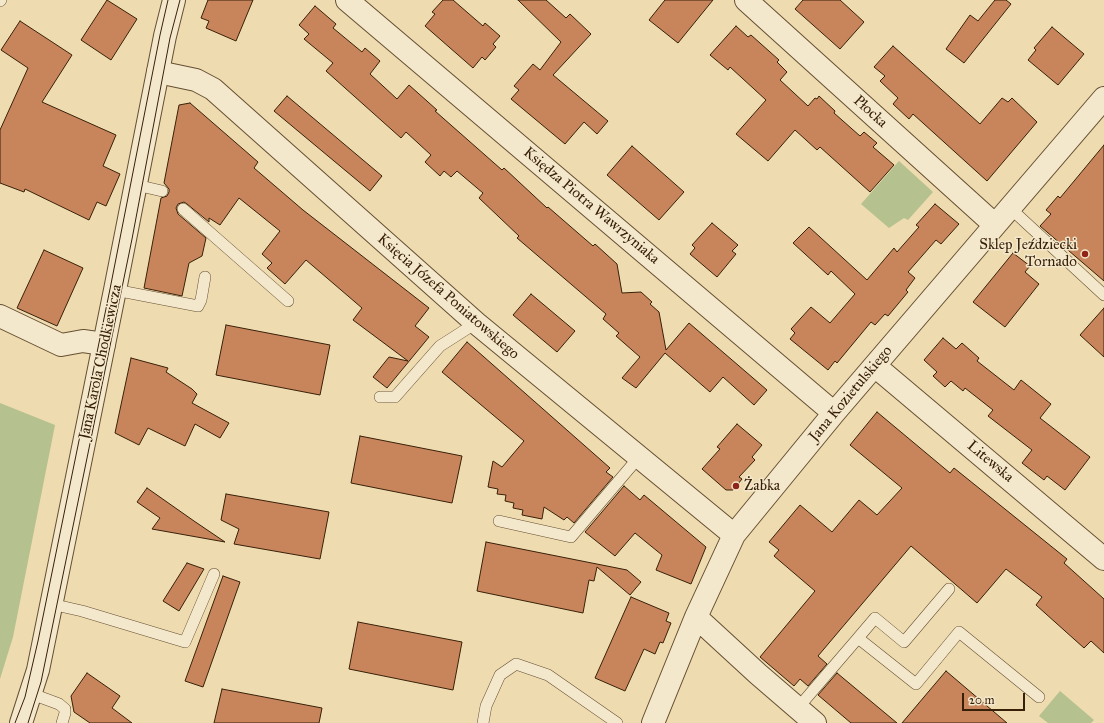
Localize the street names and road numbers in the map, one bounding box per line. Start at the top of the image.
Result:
street label: Płocka [849,92,891,132]
street label: Księdza Piotra Wawrzyniaka [519,144,663,268]
street label: Księcia Józefa Poniatowskiego [373,230,523,364]
street label: Jana Karola Chodkiewicza [76,283,126,441]
street label: Jana Kozietulskiego [806,342,896,446]
street label: Litewska [963,437,1017,487]

